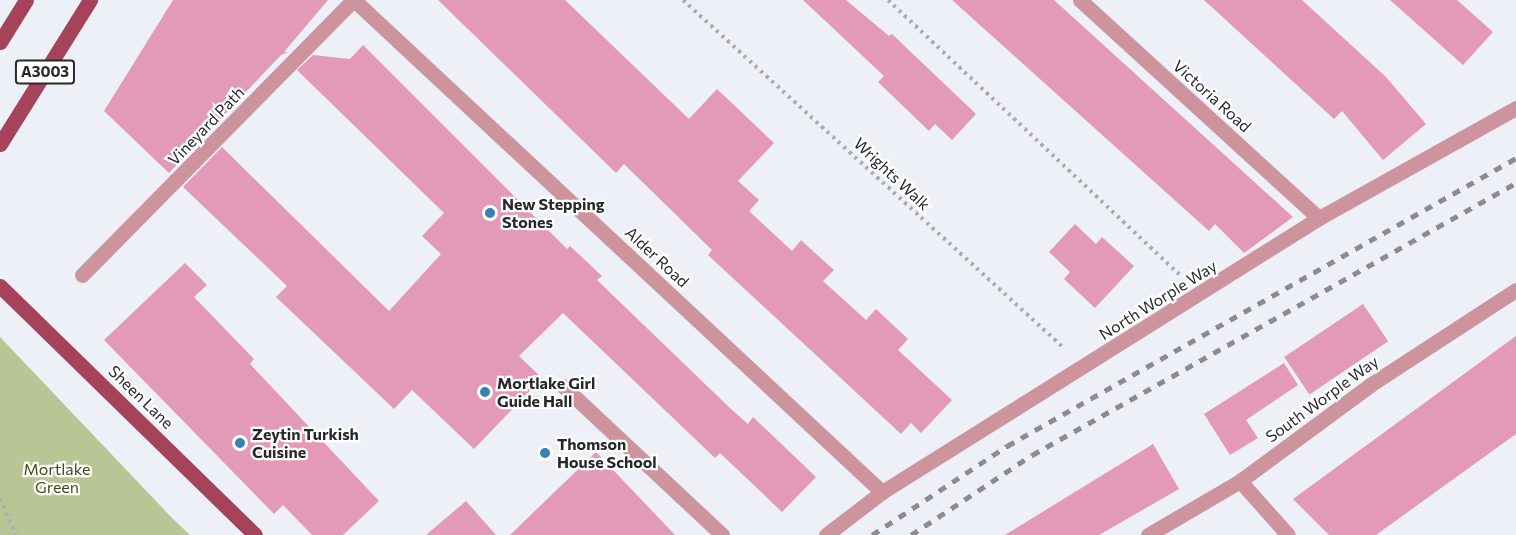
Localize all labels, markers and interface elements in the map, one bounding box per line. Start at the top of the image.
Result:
street label: Victoria Road [1169,56,1255,136]
road number: A3003 [14,60,76,84]
street label: Vineyard Path [164,83,248,169]
street label: Wrights Walk [850,134,934,214]
place label: New Stepping Stones [502,194,605,232]
marker: New Stepping Stones [483,206,497,220]
street label: Alder Road [621,223,693,291]
street label: North Worple Way [1096,256,1220,344]
street label: South Worple Way [1262,352,1382,446]
street label: Sheen Lane [105,361,177,433]
place label: Mortlake Girl Guide Hall [497,373,595,411]
marker: Mortlake Girl Guide Hall [478,385,492,399]
place label: Zeytin Turkish Cuisine [252,424,359,462]
place label: Thomson House School [557,434,657,472]
marker: Zeytin Turkish Cuisine [233,436,247,450]
marker: Thomson House School [538,446,552,460]
park label: Mortlake Green [24,459,90,497]

